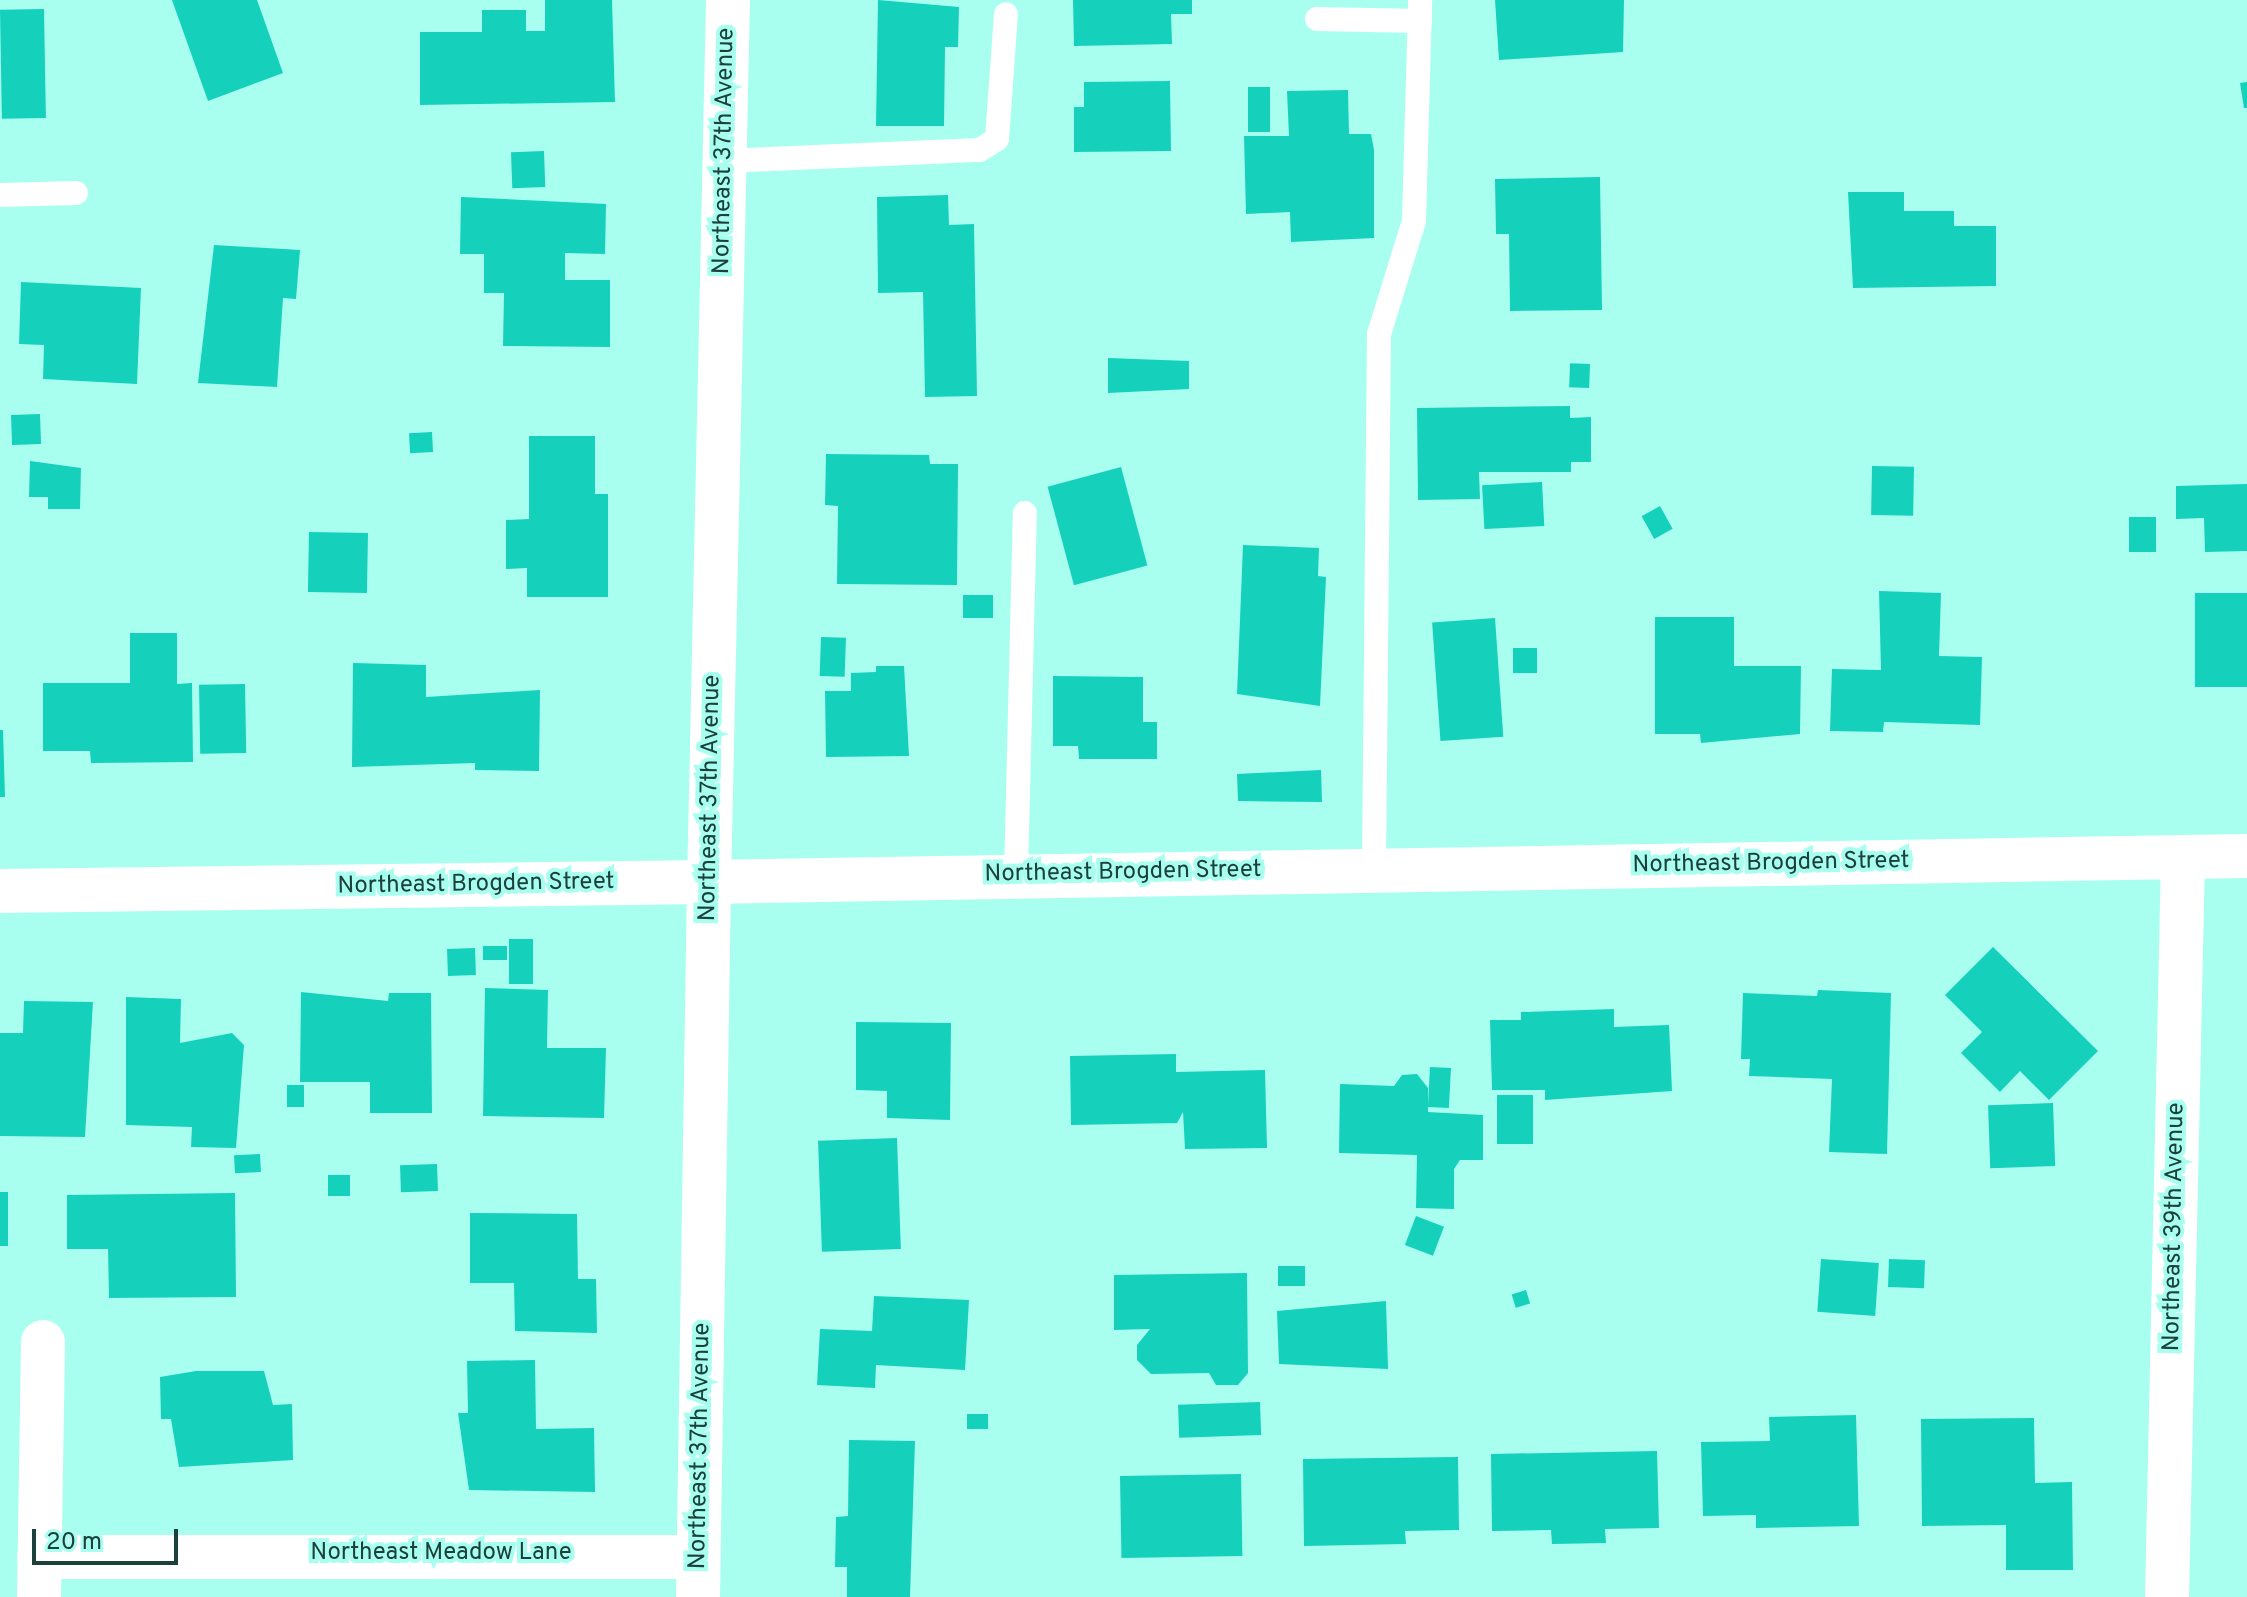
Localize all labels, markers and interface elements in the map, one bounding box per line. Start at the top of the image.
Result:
street label: Northeast 37th Avenue [708,27,742,275]
street label: Northeast 37th Avenue [694,674,728,922]
street label: Northeast Brogden Street [1632,847,1910,881]
street label: Northeast Brogden Street [984,856,1262,890]
street label: Northeast Brogden Street [337,868,615,902]
street label: Northeast 39th Avenue [2158,1102,2192,1352]
street label: Northeast 37th Avenue [684,1322,718,1570]
scale bar [36,1513,182,1563]
text: 20 m [46,1528,102,1558]
street label: Northeast Meadow Lane [310,1540,572,1568]

